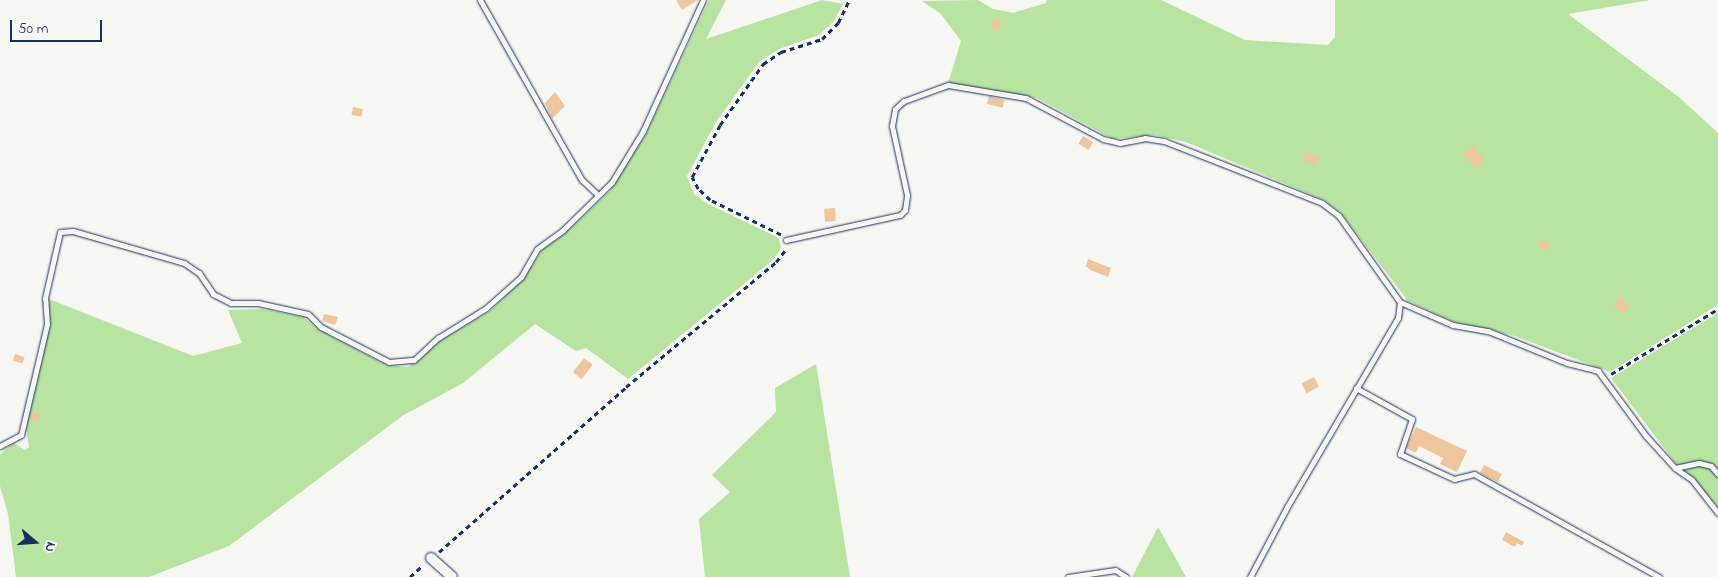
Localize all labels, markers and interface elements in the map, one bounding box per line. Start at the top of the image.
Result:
scale bar [12,10,105,42]
text: 50 m [18,18,48,40]
north arrow [10,517,60,567]
text: N [38,539,61,555]

